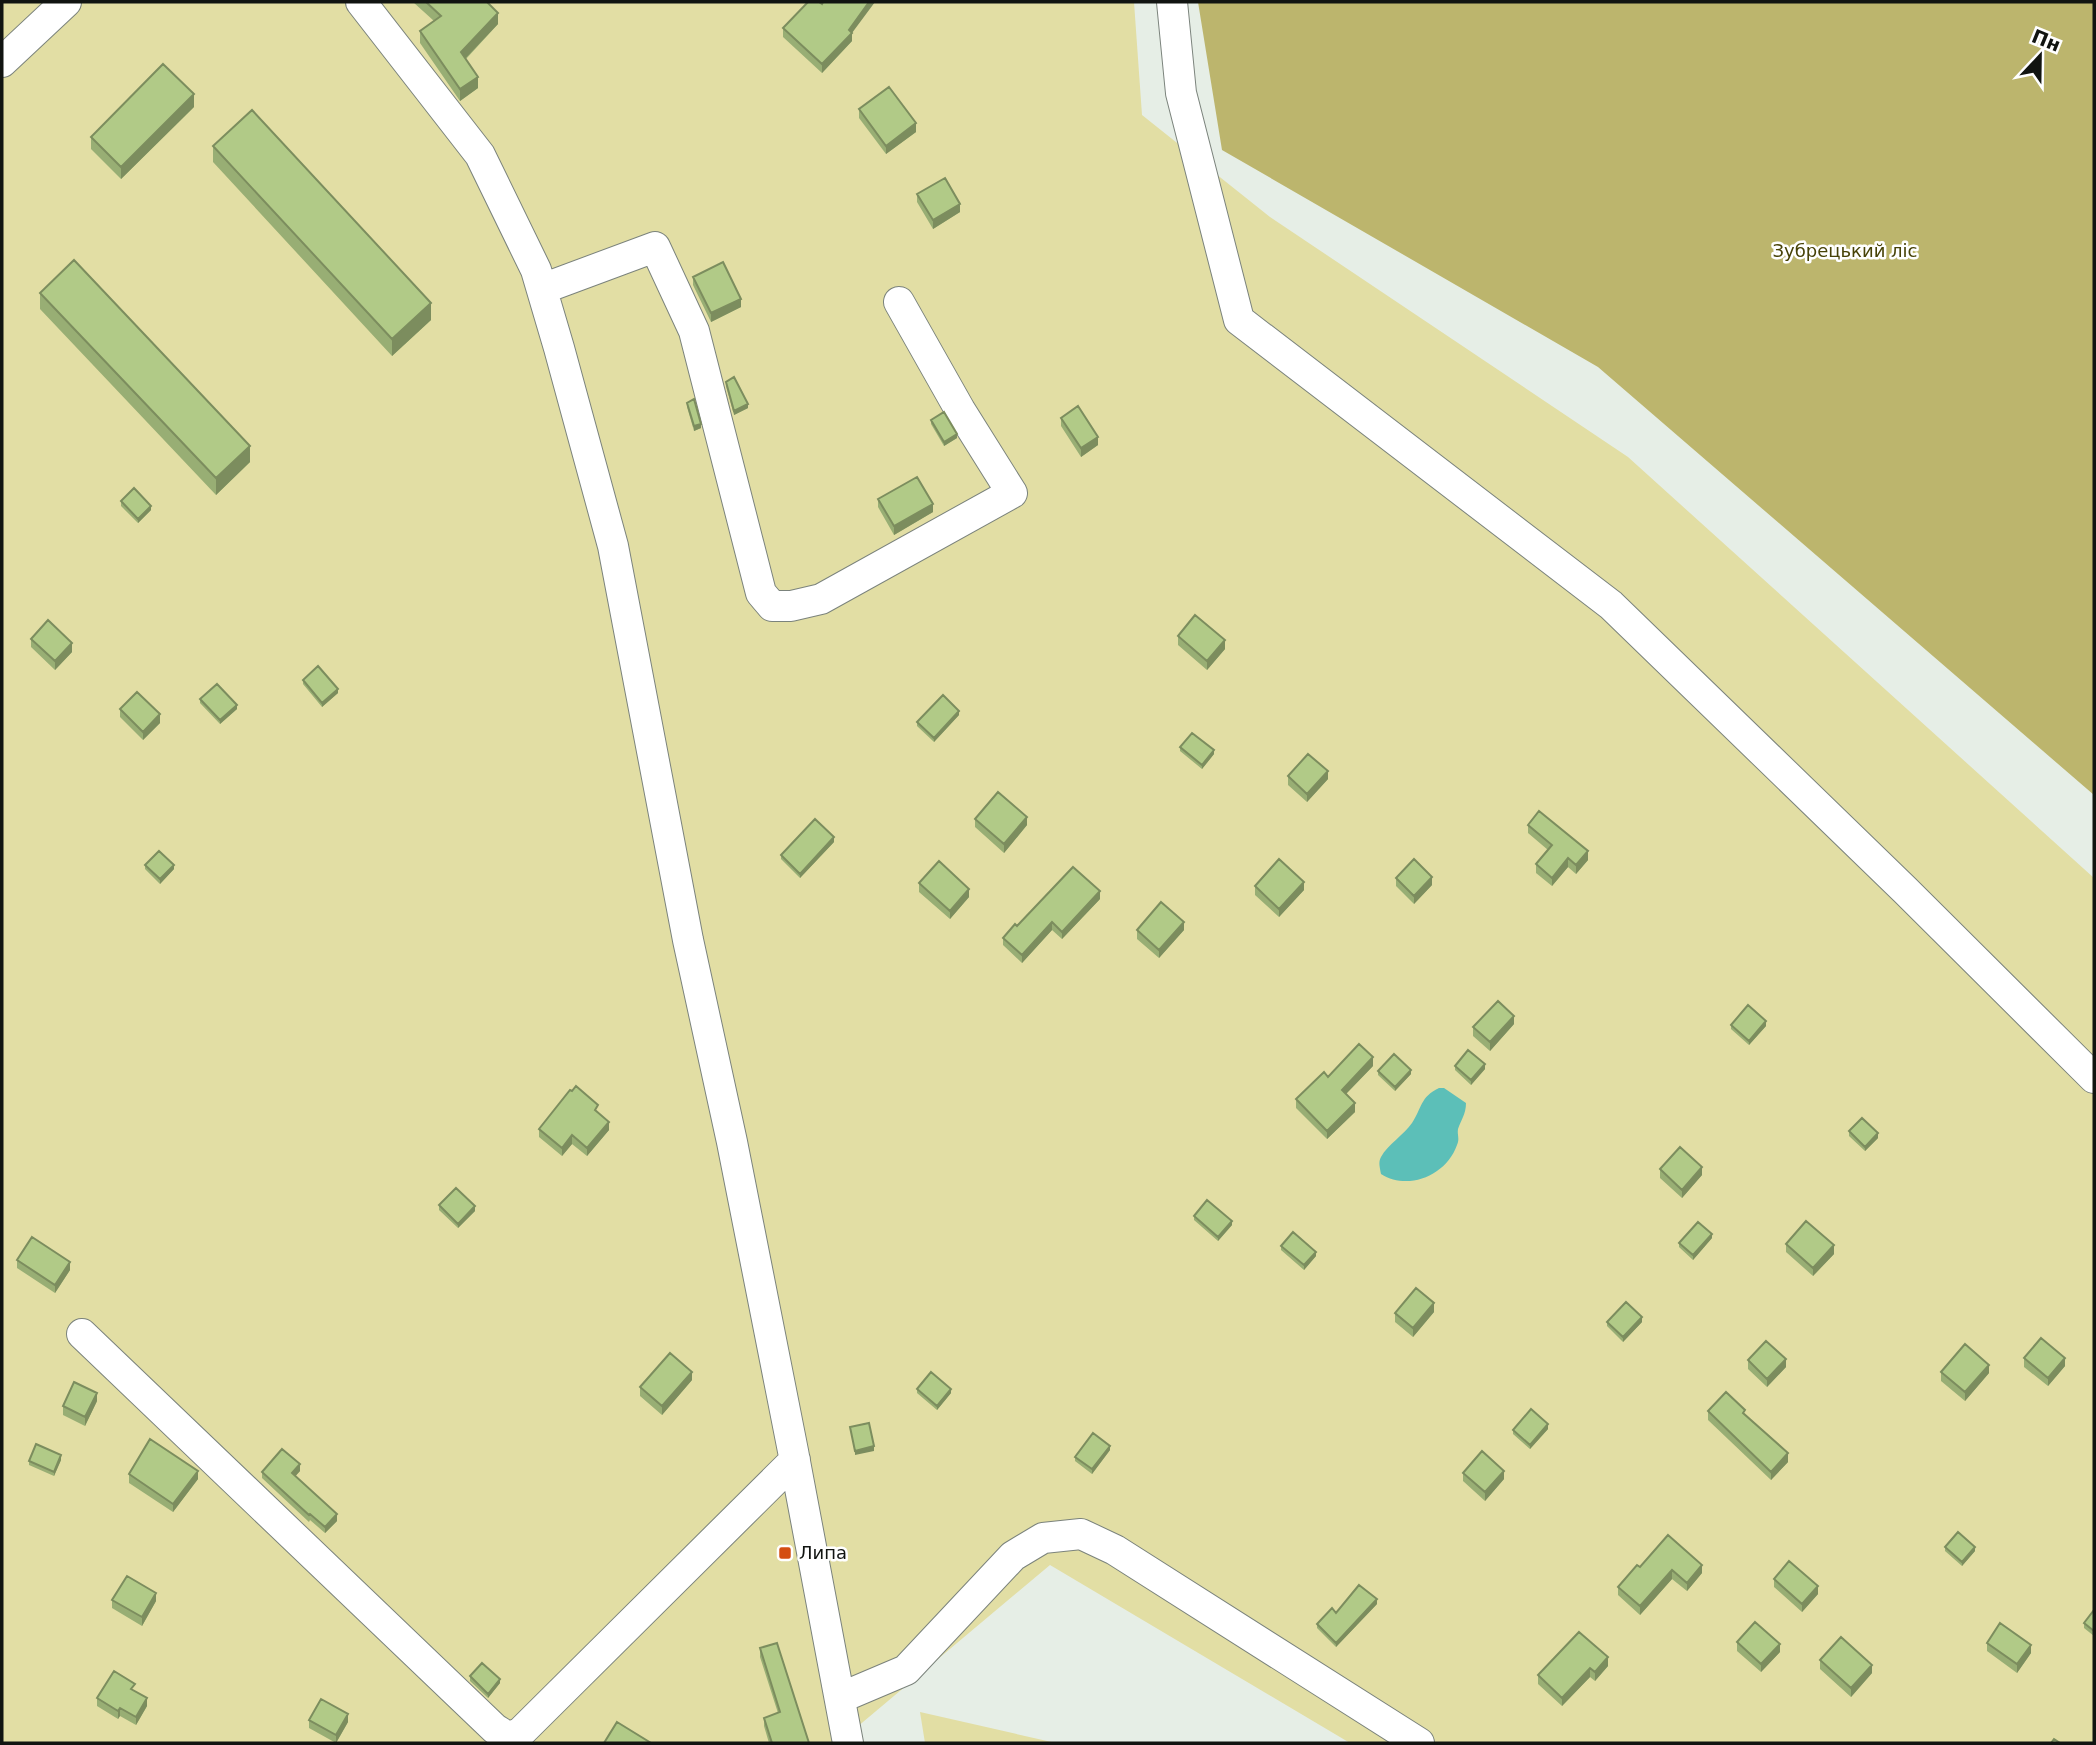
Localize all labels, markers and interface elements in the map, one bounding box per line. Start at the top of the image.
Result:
north arrow [2005,21,2075,91]
text: Пн [2029,25,2064,56]
park label: Зубрецький ліс [1772,240,1918,261]
place label: Липа [799,1542,847,1563]
marker: Липа [777,1545,793,1561]

